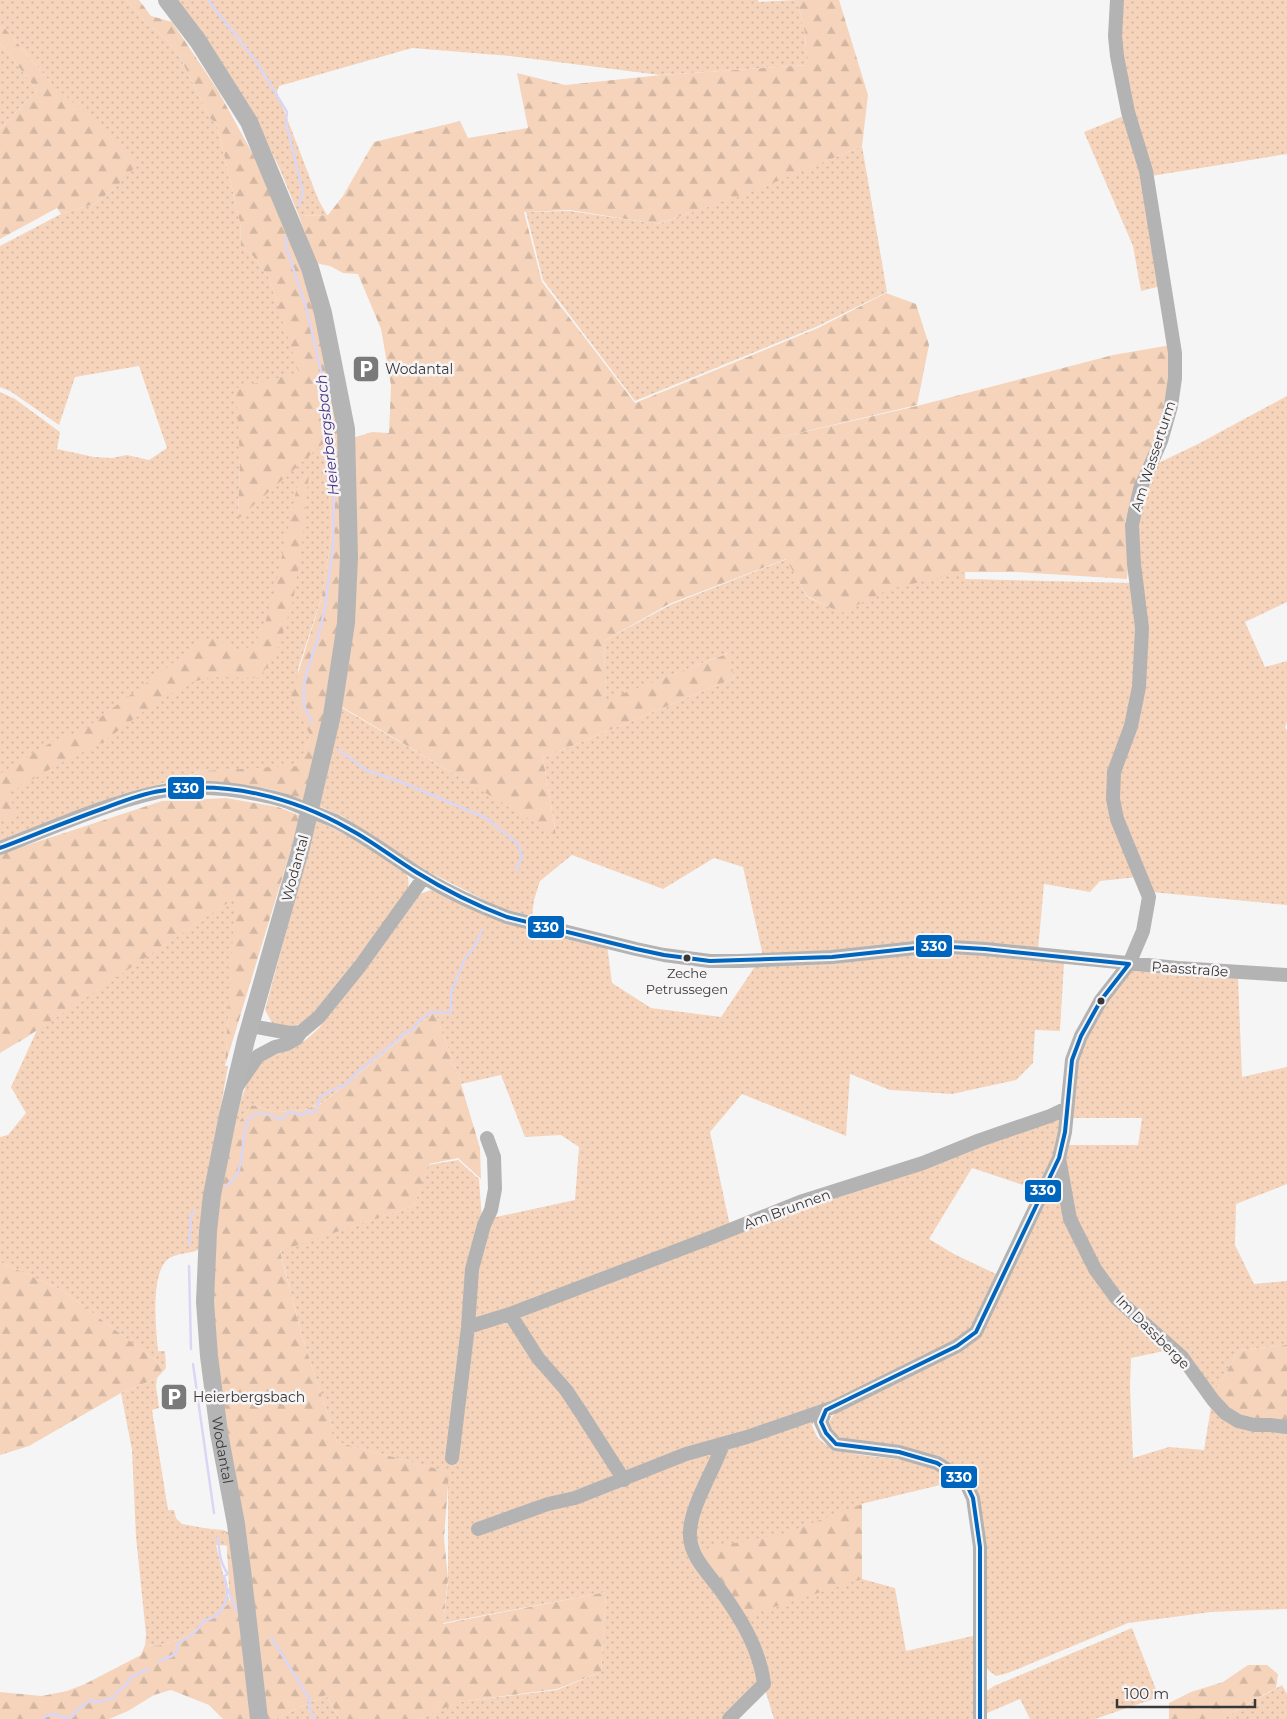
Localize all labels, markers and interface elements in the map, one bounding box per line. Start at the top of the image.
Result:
parking icon: Wodantal [351,354,381,384]
place label: Wodantal [385,360,453,378]
water label: Heierbergsbach [311,373,343,497]
street label: Am Wasserturm [1127,399,1179,513]
line badge: 330 [167,776,205,800]
text: 330 [172,779,199,797]
street label: Wodantal [277,833,313,903]
line badge: 330 [527,915,565,939]
text: 330 [532,918,559,936]
line badge: 330 [915,934,953,958]
text: 330 [920,937,947,955]
marker: Zeche Petrussegen [682,953,692,963]
street label: Paasstraße [1151,957,1229,981]
place label: Zeche Petrussegen [646,965,728,997]
unlabelled marker [1096,996,1106,1006]
line badge: 330 [1024,1179,1062,1203]
text: 330 [1029,1181,1056,1199]
street label: Am Brunnen [741,1185,833,1233]
street label: Im Dassberge [1112,1291,1194,1373]
parking icon: Heierbergsbach [159,1382,189,1412]
place label: Heierbergsbach [193,1388,305,1406]
street label: Wodantal [208,1415,237,1485]
line badge: 330 [940,1465,978,1489]
text: 330 [945,1468,972,1486]
scale bar [1117,1676,1254,1708]
text: 100 m [1124,1684,1169,1703]

